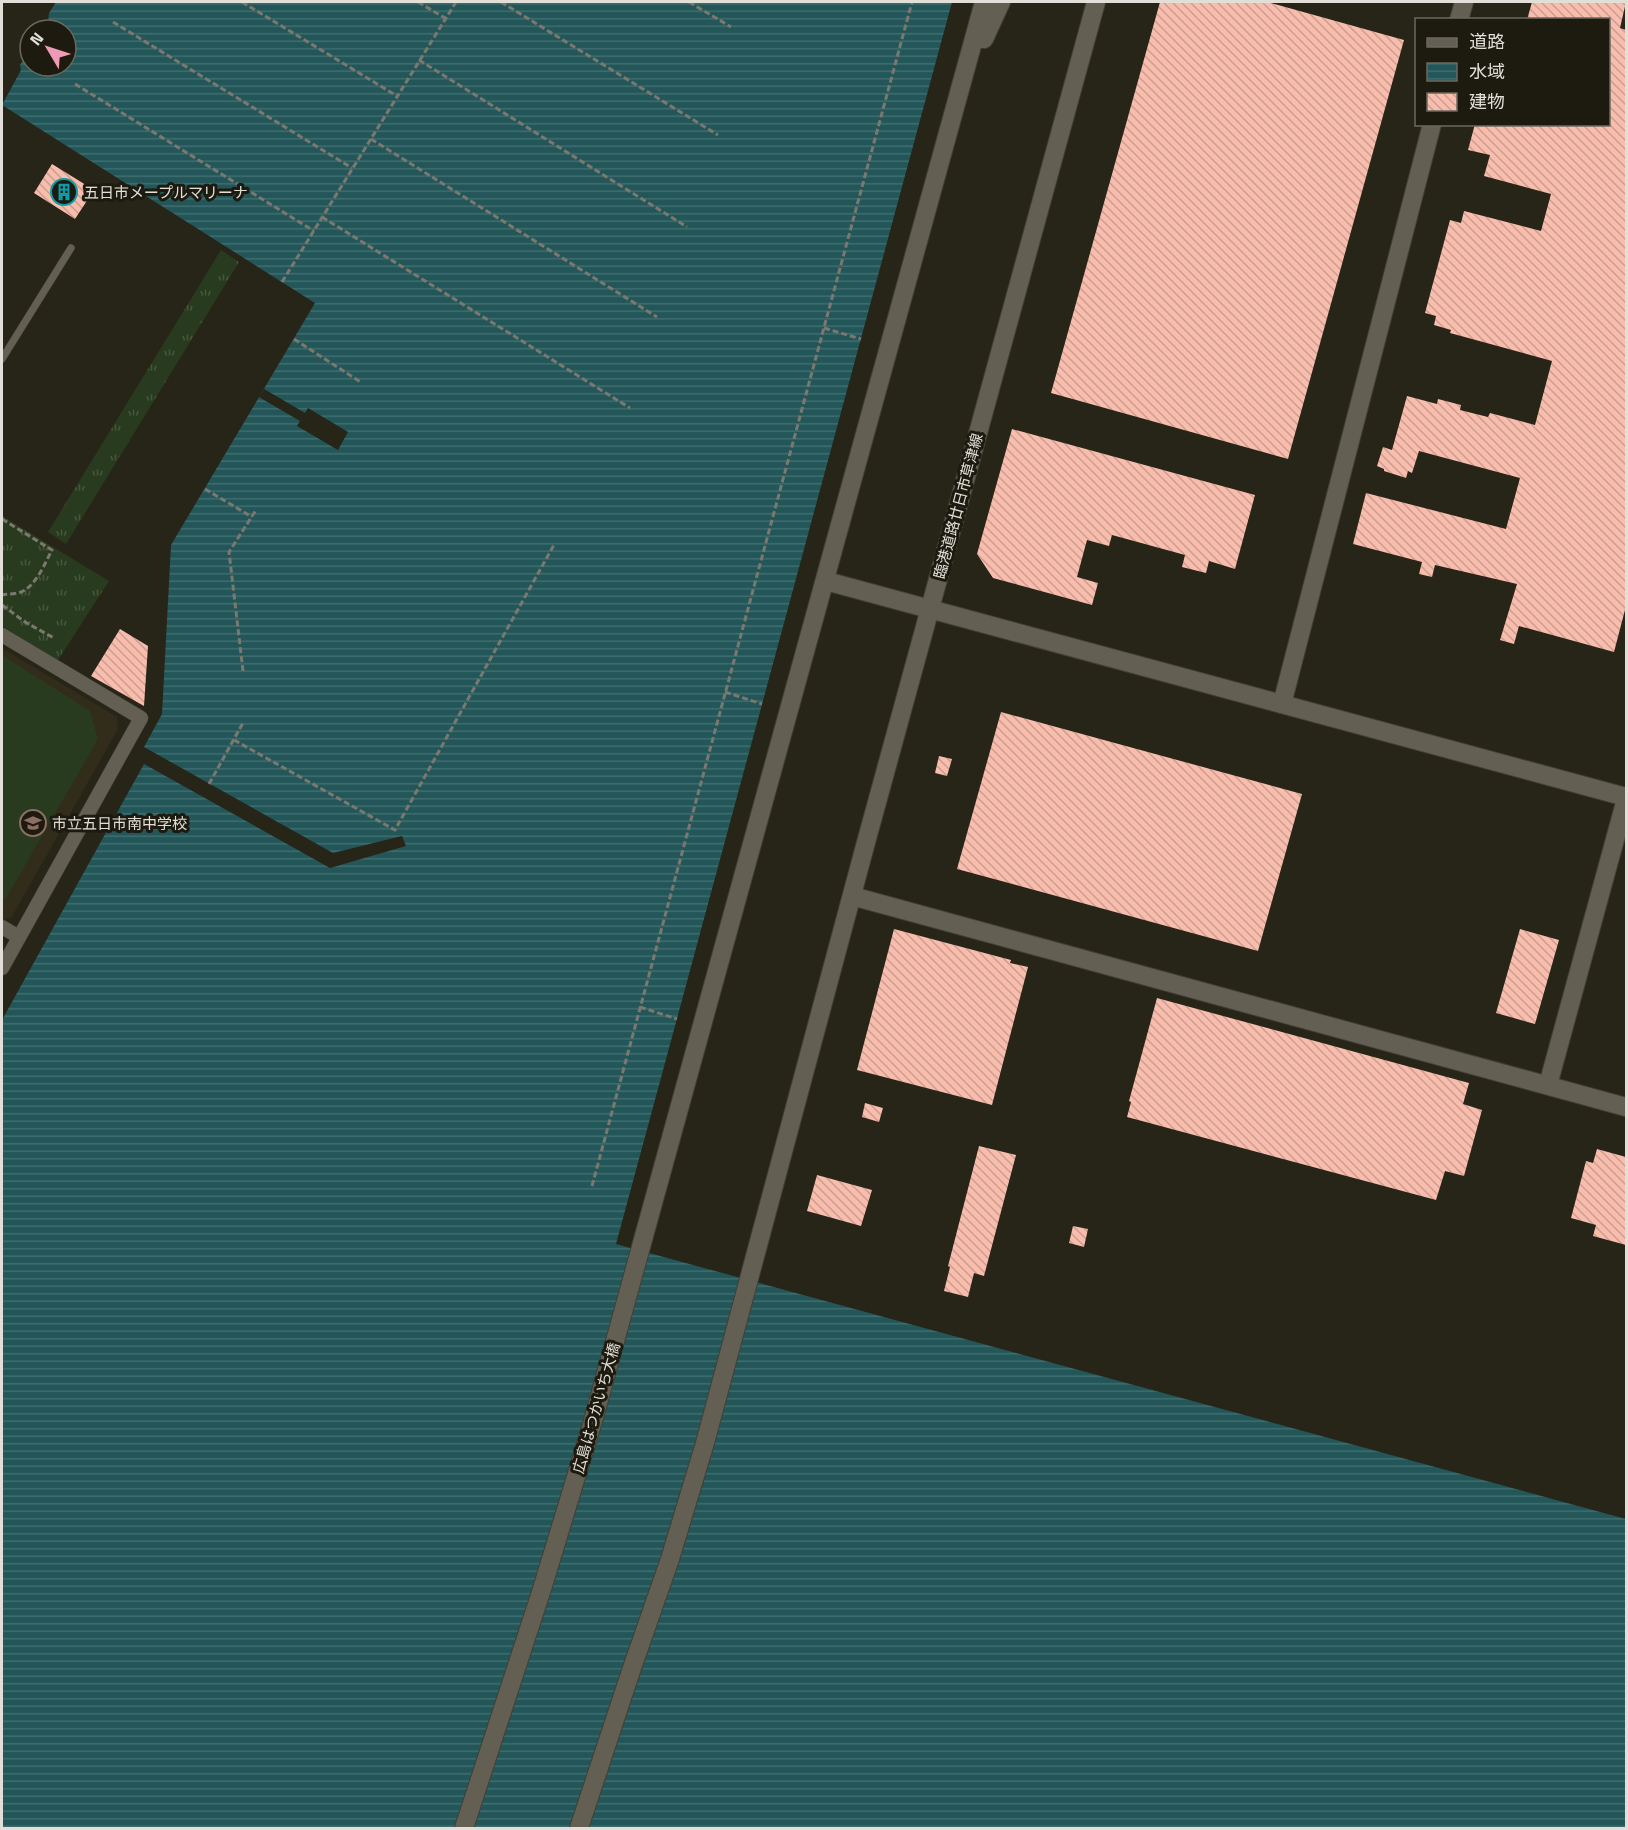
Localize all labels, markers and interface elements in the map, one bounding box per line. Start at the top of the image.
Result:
north arrow [18,18,78,78]
legend [1415,18,1610,126]
text: N [24,27,49,50]
text: 道路 [1469,28,1505,55]
text: 水域 [1469,58,1505,85]
text: 建物 [1469,88,1505,115]
building icon: 五日市メープルマリーナ [49,177,79,207]
place label: 五日市メープルマリーナ [84,181,248,204]
street label: 臨港道路廿日市草津線 [927,431,989,581]
school or university icon: 市立五日市南中学校 [18,808,48,838]
place label: 市立五日市南中学校 [52,812,187,835]
street label: 広島はつかいち大橋 [566,1340,626,1476]

